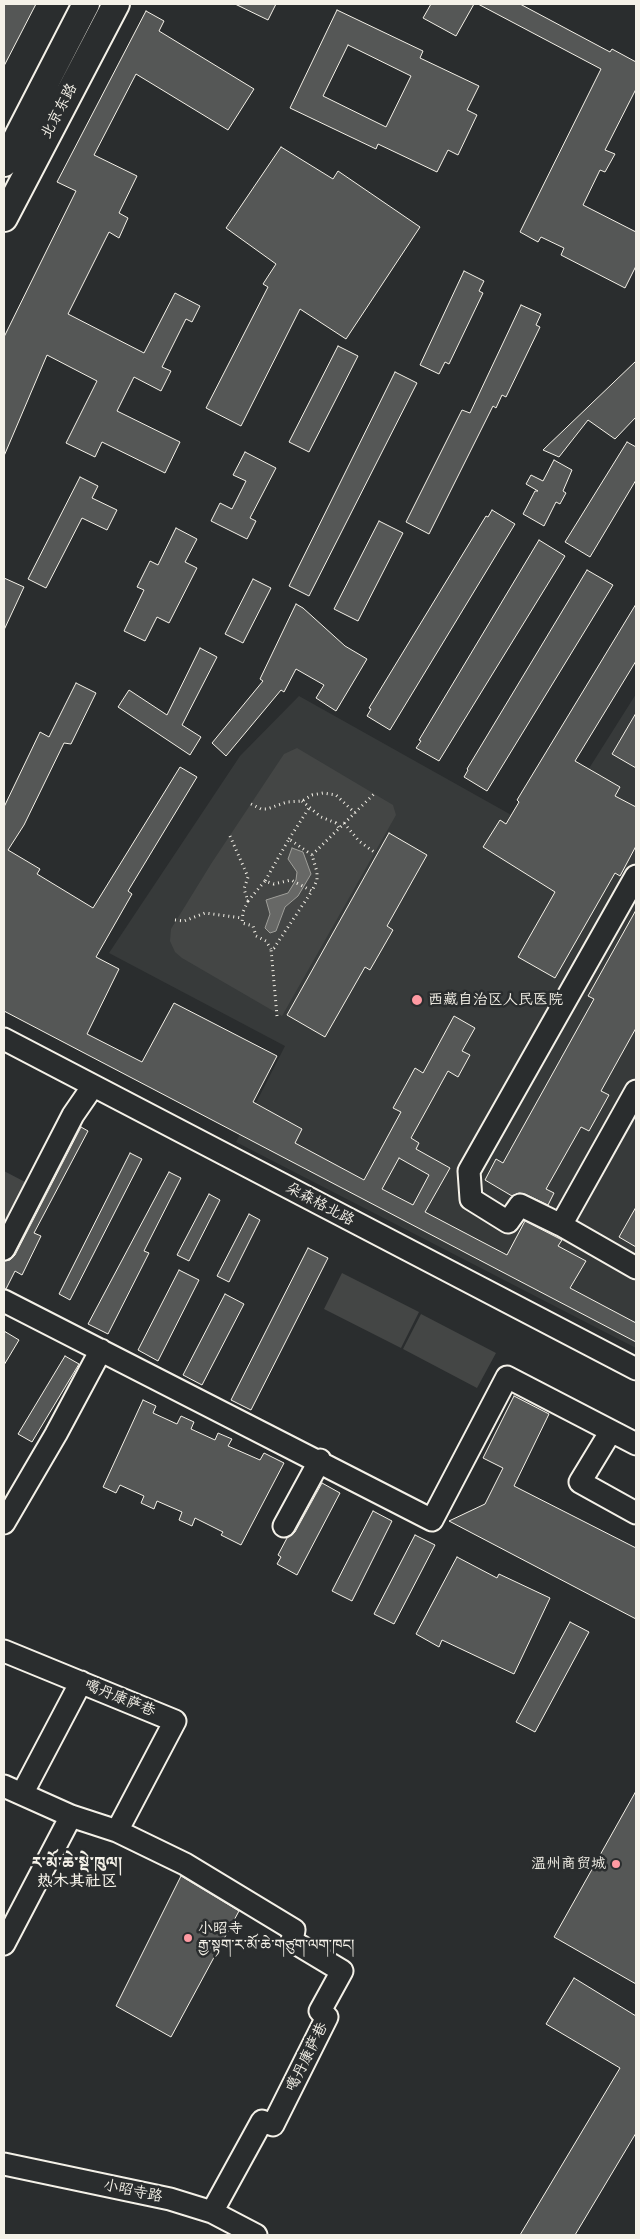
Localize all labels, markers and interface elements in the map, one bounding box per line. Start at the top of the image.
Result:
street label: 北京东路 [37,80,81,142]
place label: 西藏自治区人民医院 [428,991,563,1009]
marker: 西藏自治区人民医院 [410,993,424,1007]
street label: 朵森格北路 [283,1178,357,1230]
street label: 噶丹康萨巷 [82,1676,158,1720]
district label: ར་མོ་ཆེ་སྡེ་ཁུལ། 热木其社区 [31,1853,123,1891]
place label: 温州商贸城 [531,1855,606,1873]
marker: 温州商贸城 [610,1858,622,1870]
place label: 小昭寺 རྒྱ་སྟག་ར་མོ་ཆེ་གཙུག་ལག་ཁང། [198,1920,354,1955]
marker: 小昭寺 རྒྱ་སྟག་ར་མོ་ཆེ་གཙུག་ལག་ཁང། [182,1932,194,1944]
street label: 噶丹康萨巷 [282,2019,332,2095]
street label: 小昭寺路 [102,2176,164,2206]

